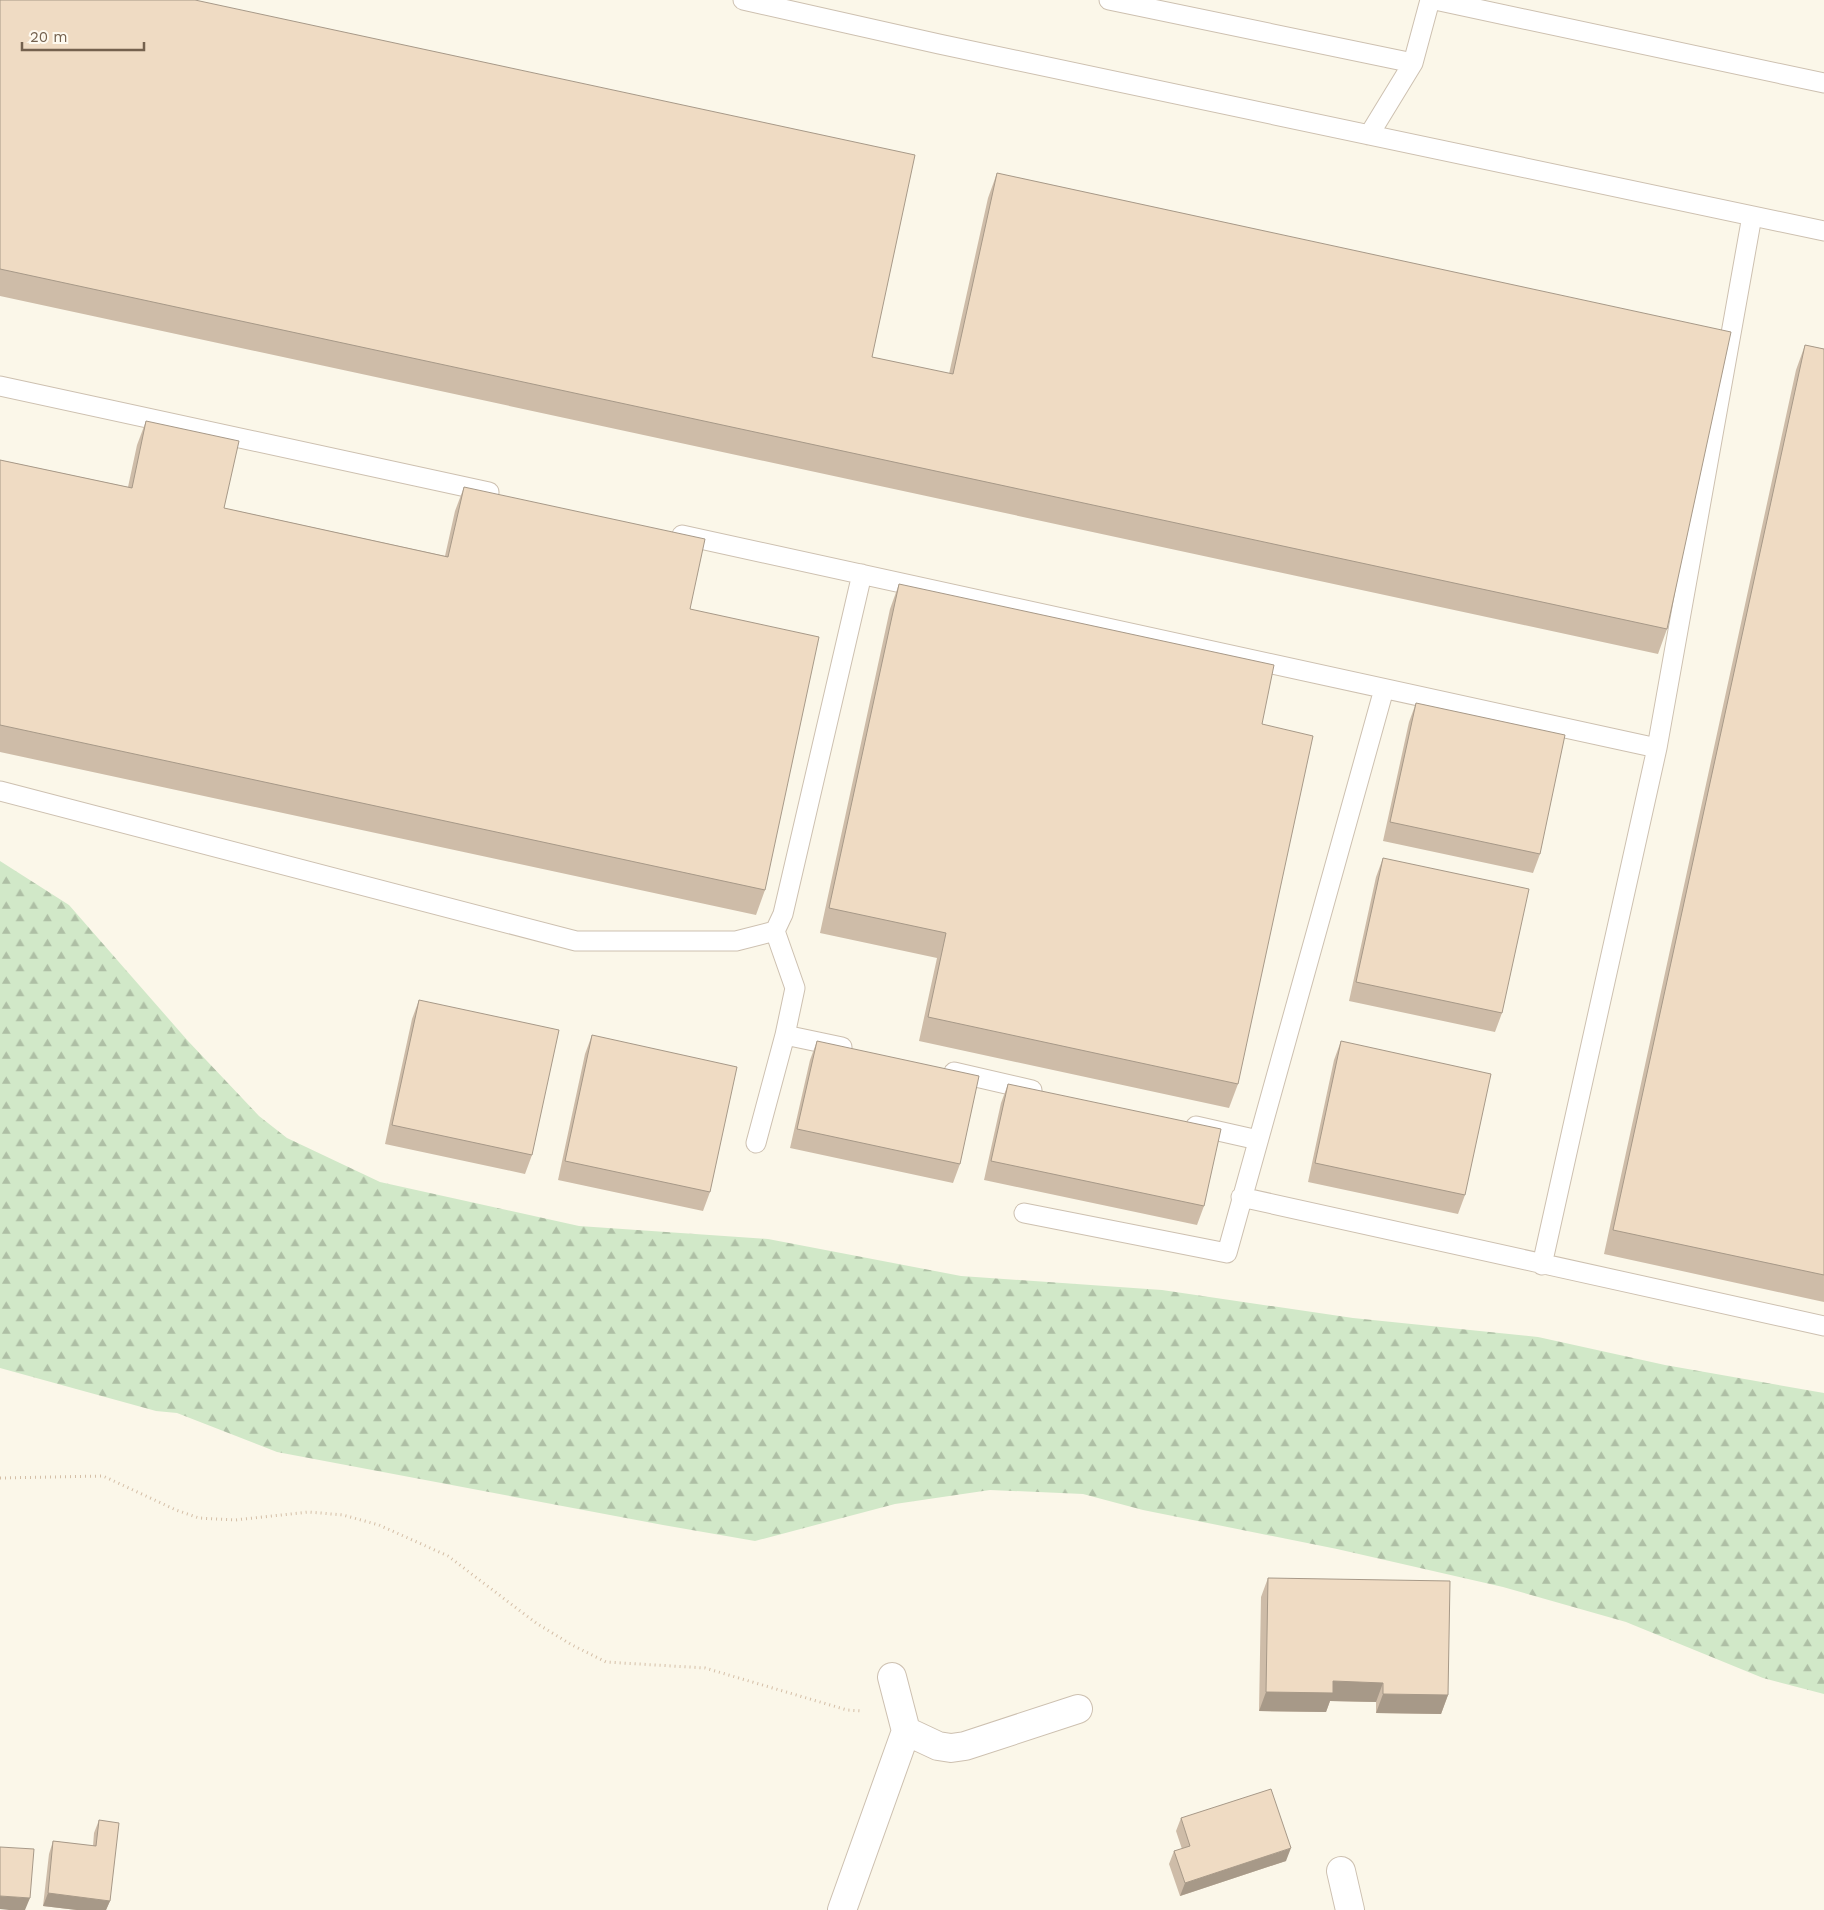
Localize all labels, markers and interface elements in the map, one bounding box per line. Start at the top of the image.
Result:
scale bar [22,20,145,52]
text: 20 m [30,28,68,46]

